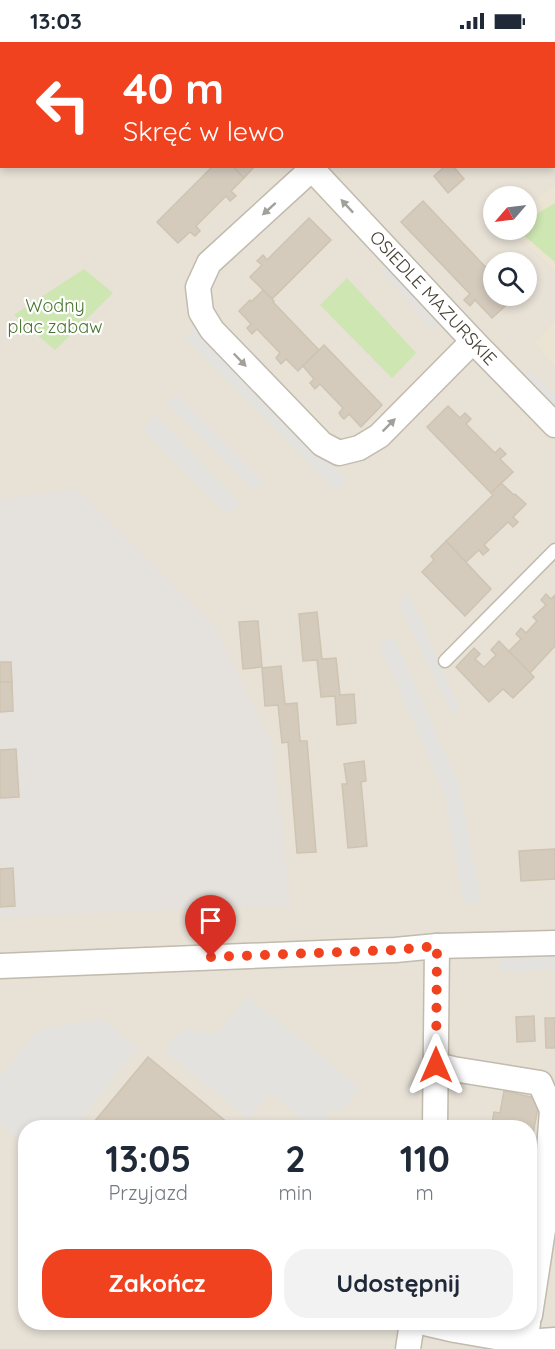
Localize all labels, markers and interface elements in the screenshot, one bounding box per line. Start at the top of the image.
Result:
text: 13:03 [30,7,82,35]
text: 40 m [123,62,224,115]
icon: left [24,66,102,144]
text: Skręć w lewo [123,114,285,148]
north arrow [483,186,537,240]
map controls [483,186,537,306]
one-way arrow [340,199,354,214]
one-way arrow [262,201,276,215]
street label: OSIEDLE MAZURSKIE [365,225,502,370]
button: search [483,252,537,306]
park label: Wodny plac zabaw [8,294,102,338]
one-way arrow [233,352,247,366]
one-way arrow [382,418,397,432]
pin [185,895,236,957]
icon: arrive [194,904,227,937]
position arrow [404,1033,468,1097]
text: 13:05 [105,1136,191,1181]
text: 2 [285,1136,306,1181]
text: 110 [400,1136,450,1181]
text: Przyjazd [108,1180,188,1205]
text: min [278,1180,312,1205]
text: m [416,1180,434,1205]
button: Zakończ [42,1249,272,1318]
button: Udostępnij [284,1249,513,1318]

